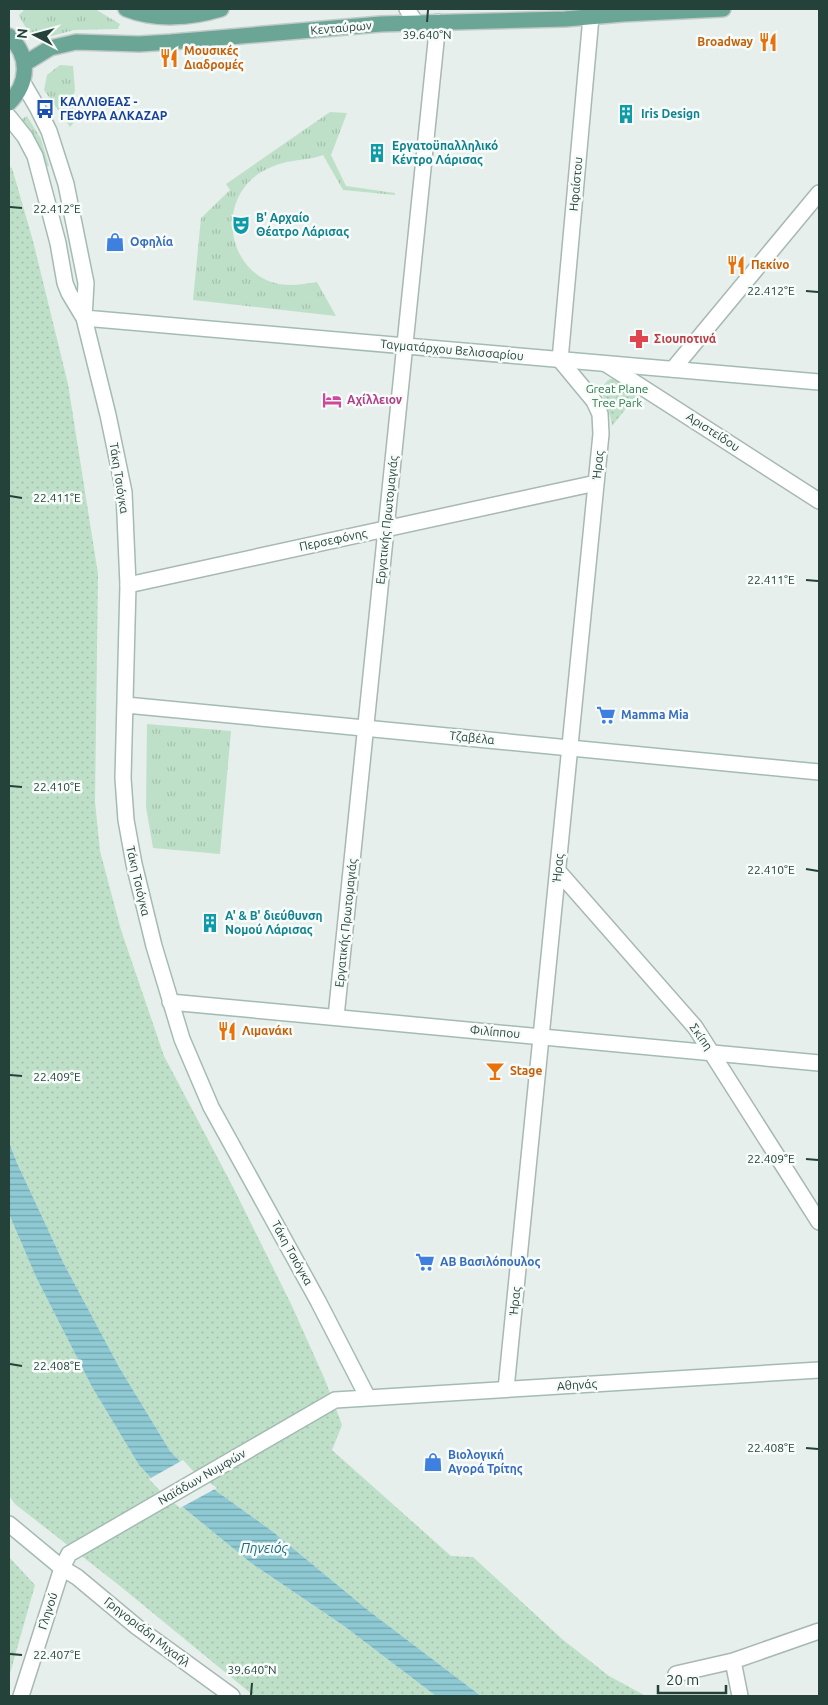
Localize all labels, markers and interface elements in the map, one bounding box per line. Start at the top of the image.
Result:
north arrow [10,10,60,60]
street label: Κενταύρων [310,18,372,37]
text: N [14,28,31,40]
text: 39.640°N [402,28,452,41]
restaurant icon: Broadway [757,31,779,53]
place label: Broadway [697,35,754,48]
place label: Μουσικές Διαδρομές [184,44,244,72]
restaurant icon: Μουσικές Διαδρομές [158,47,180,69]
place label: ΚΑΛΛΙΘΕΑΣ - ΓΕΦΥΡΑ ΑΛΚΑΖΑΡ [60,95,168,122]
bus stop icon: ΚΑΛΛΙΘΕΑΣ - ΓΕΦΥΡΑ ΑΛΚΑΖΑΡ [34,98,56,120]
building icon: Iris Design [615,103,637,125]
place label: Iris Design [641,107,700,120]
place label: Εργατοϋπαλληλικό Κέντρο Λάρισας [392,139,498,167]
building icon: Εργατοϋπαλληλικό Κέντρο Λάρισας [366,142,388,164]
street label: Ηφαίστου [567,156,584,212]
text: 22.412°E [33,202,81,215]
place label: Β' Αρχαίο Θέατρο Λάρισας [256,211,349,239]
theatre icon: Β' Αρχαίο Θέατρο Λάρισας [230,214,252,236]
shop icon: Οφηλία [104,231,126,253]
place label: Οφηλία [130,235,174,248]
restaurant icon: Πεκίνο [725,254,747,276]
place label: Πεκίνο [751,258,789,271]
text: 22.412°E [747,284,795,297]
pharmacy icon: Σιουποτινά [628,328,650,350]
place label: Σιουποτινά [654,332,717,345]
street label: Ταγματάρχου Βελισσαρίου [380,337,524,362]
park label: Great Plane Tree Park [586,382,648,409]
hotel icon: Αχίλλειον [321,389,343,411]
place label: Αχίλλειον [347,393,403,406]
street label: Αριστείδου [684,410,742,454]
street label: Τάκη Τσιόγκα [107,442,132,514]
street label: Ήρας [589,449,607,481]
street label: Εργατικής Πρωτομαγιάς [373,454,401,585]
text: 22.411°E [33,491,81,504]
street label: Περσεφόνης [298,526,369,554]
text: 22.411°E [747,573,795,586]
supermarket icon: Mamma Mia [595,704,617,726]
place label: Mamma Mia [621,708,689,721]
street label: Τζαβέλα [449,729,495,746]
text: 22.410°E [33,780,81,793]
street label: Τάκη Τσιόγκα [124,845,153,917]
street label: Ήρας [549,852,567,884]
street label: Εργατικής Πρωτομαγιάς [332,857,360,988]
text: 22.410°E [747,863,795,876]
place label: Α' & Β' διεύθυνση Νομού Λάρισας [225,909,322,937]
building icon: Α' & Β' διεύθυνση Νομού Λάρισας [199,912,221,934]
restaurant icon: Λιμανάκι [216,1020,238,1042]
street label: Σκίπη [687,1021,715,1053]
street label: Φιλίππου [469,1023,521,1040]
place label: Λιμανάκι [242,1024,293,1037]
bar icon: Stage [484,1060,506,1082]
place label: Stage [510,1064,542,1077]
text: 22.409°E [33,1070,81,1083]
text: 22.409°E [747,1152,795,1165]
street label: Τάκη Τσιόγκα [269,1218,315,1287]
supermarket icon: ΑΒ Βασιλόπουλος [414,1251,436,1273]
place label: ΑΒ Βασιλόπουλος [440,1255,540,1269]
street label: Ήρας [506,1285,524,1317]
text: 22.408°E [33,1359,81,1372]
street label: Αθηνάς [557,1377,598,1393]
text: 22.408°E [747,1441,795,1454]
street label: Ναϊάδων Νυμφών [156,1446,248,1507]
place label: Βιολογική Αγορά Τρίτης [448,1448,523,1476]
shop icon: Βιολογική Αγορά Τρίτης [422,1451,444,1473]
water label: Πηνειός [241,1540,288,1556]
street label: Γληνού [35,1591,60,1631]
street label: Γρηγοριάδη Μιχαήλ [102,1594,193,1669]
text: 22.407°E [33,1648,81,1661]
scale bar [658,1662,726,1694]
text: 39.640°N [227,1663,277,1676]
text: 20 m [666,1671,699,1688]

